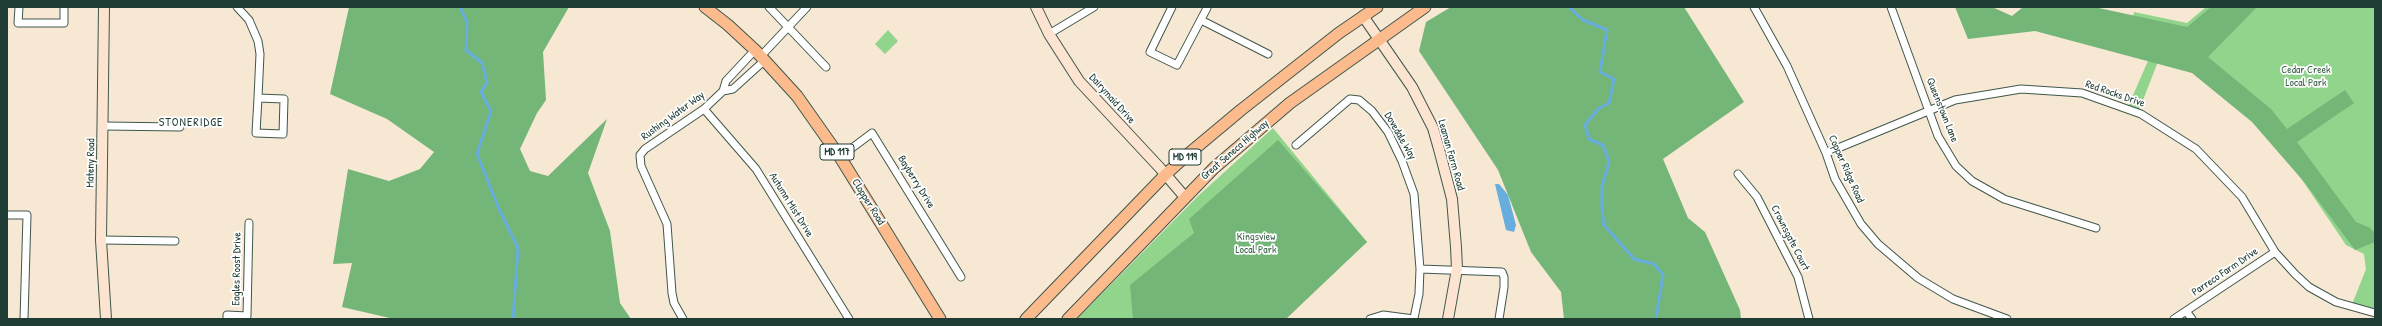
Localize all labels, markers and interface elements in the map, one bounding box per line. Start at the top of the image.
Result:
park label: Cedar Creek Local Park [2281,63,2331,89]
street label: Dairymaid Drive [1086,71,1138,127]
street label: Queenstown Lane [1923,76,1961,144]
street label: Red Rocks Drive [2084,78,2146,110]
street label: Rushing Water Way [639,89,707,143]
street label: Dovedale Way [1381,110,1419,162]
district label: STONERIDGE [159,116,223,130]
street label: Great Seneca Highway [1198,117,1272,183]
street label: Leaman Farm Road [1435,118,1467,192]
street label: Copper Ridge Road [1825,133,1867,205]
street label: Mateny Road [84,138,98,188]
road number: MD 117 [820,144,854,160]
road number: MD 119 [1169,149,1201,165]
street label: Bayberry Drive [895,153,937,211]
street label: Autumn Mist Drive [766,170,816,240]
street label: Clopper Road [849,176,887,228]
street label: Crownsgate Court [1768,203,1812,273]
park label: Kingsview Local Park [1236,230,1276,256]
street label: Eagles Roost Drive [230,232,244,306]
street label: Parreco Farm Drive [2189,245,2261,299]

